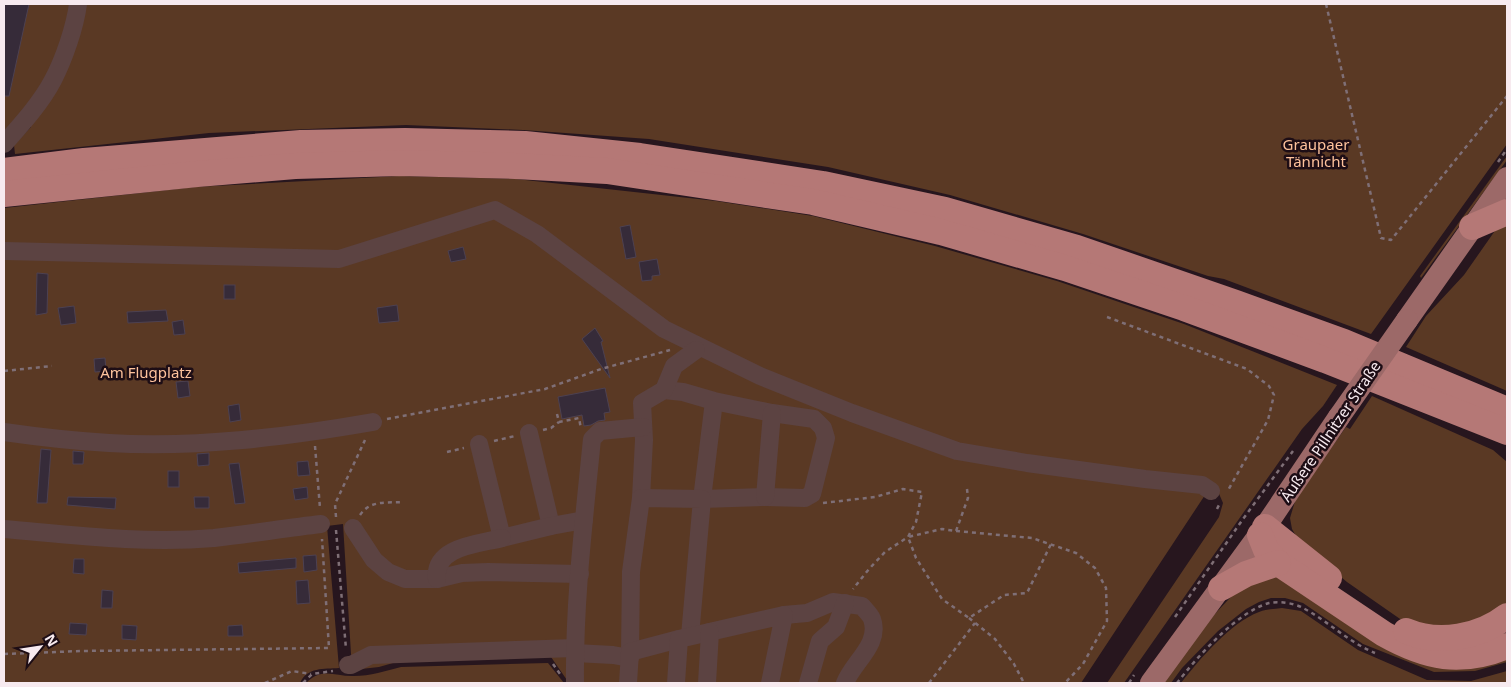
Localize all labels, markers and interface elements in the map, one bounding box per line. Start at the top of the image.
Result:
park label: Graupaer Tännicht [1283,134,1349,171]
street label: Äußere Pillnitzer Straße [1275,357,1385,505]
park label: Am Flugplatz [100,362,192,382]
north arrow [15,622,65,672]
text: N [41,631,63,650]

